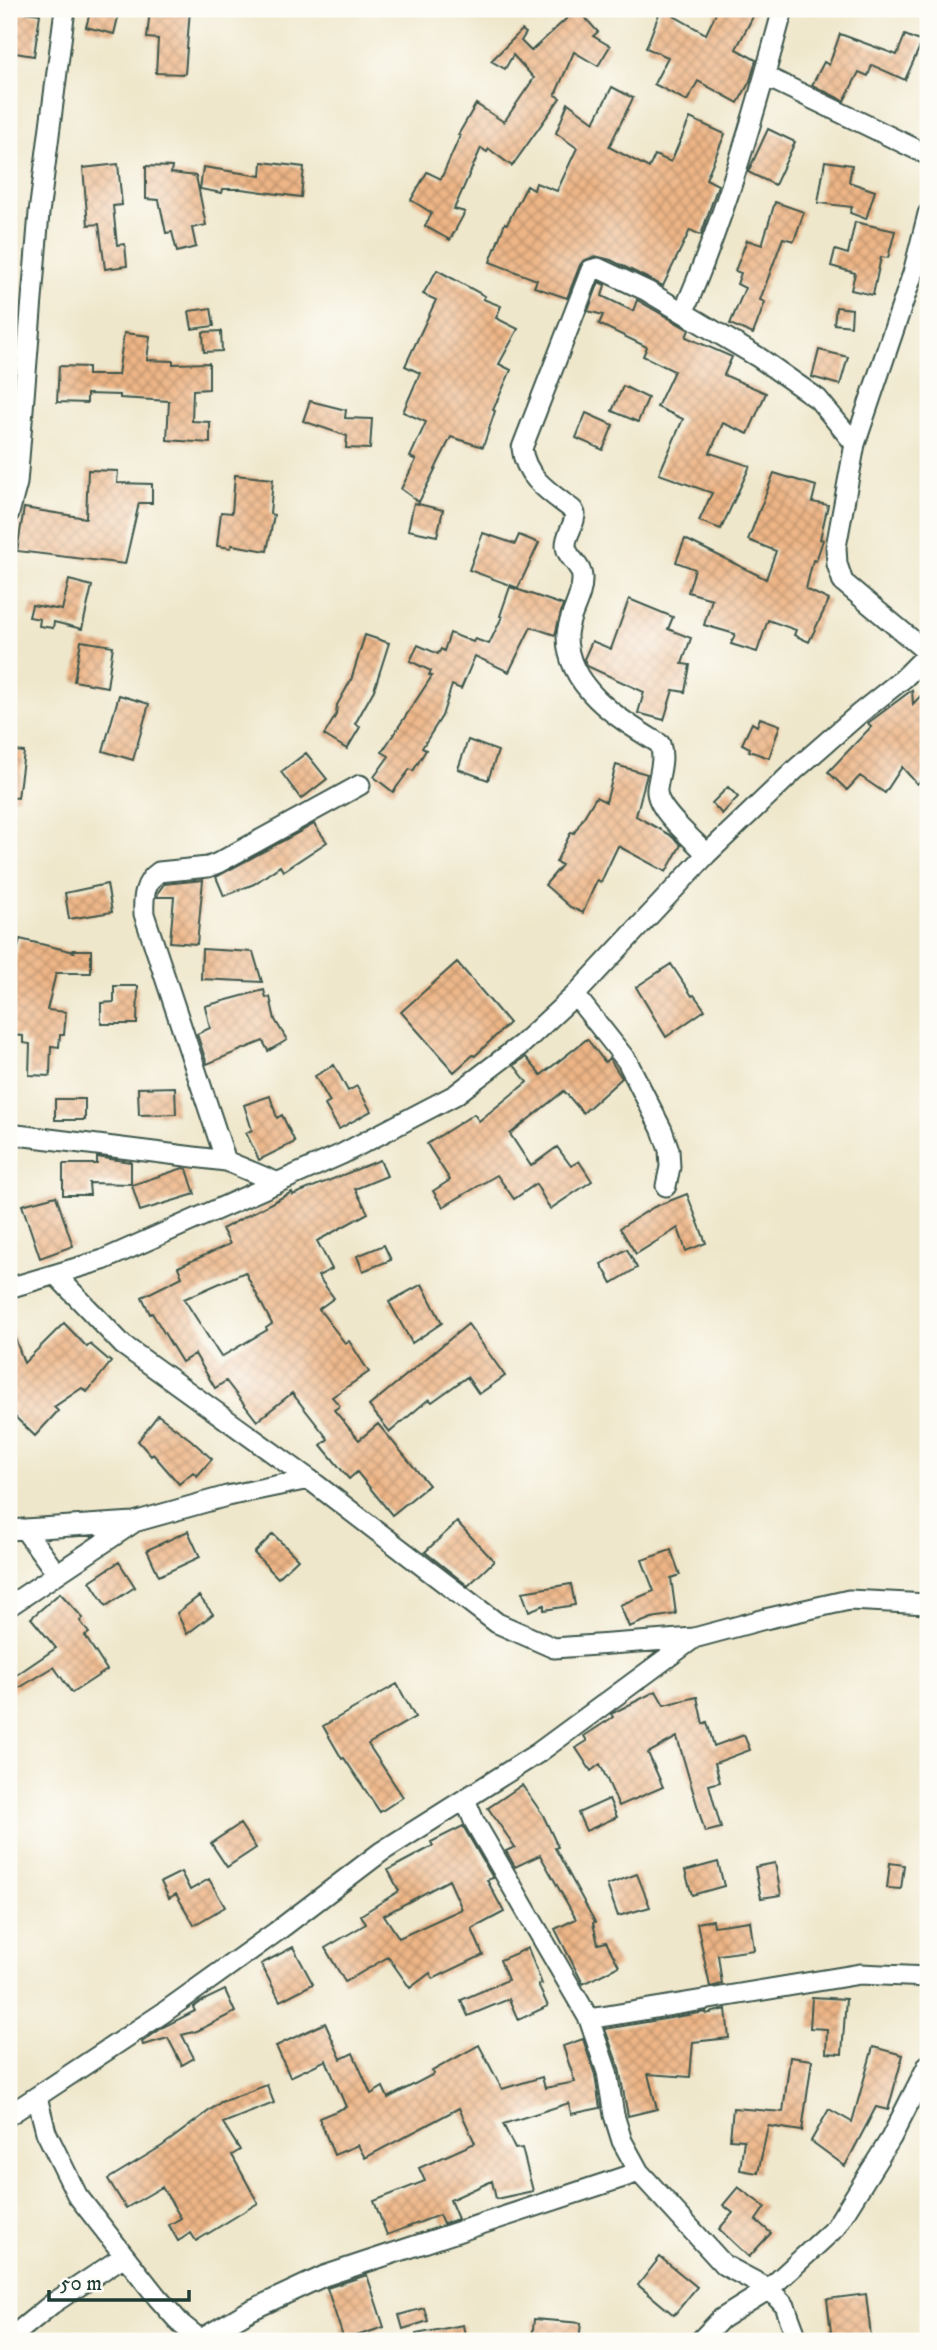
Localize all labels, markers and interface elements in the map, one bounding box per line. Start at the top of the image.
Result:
scale bar [49,2259,189,2303]
text: 50 m [60,2271,102,2297]

